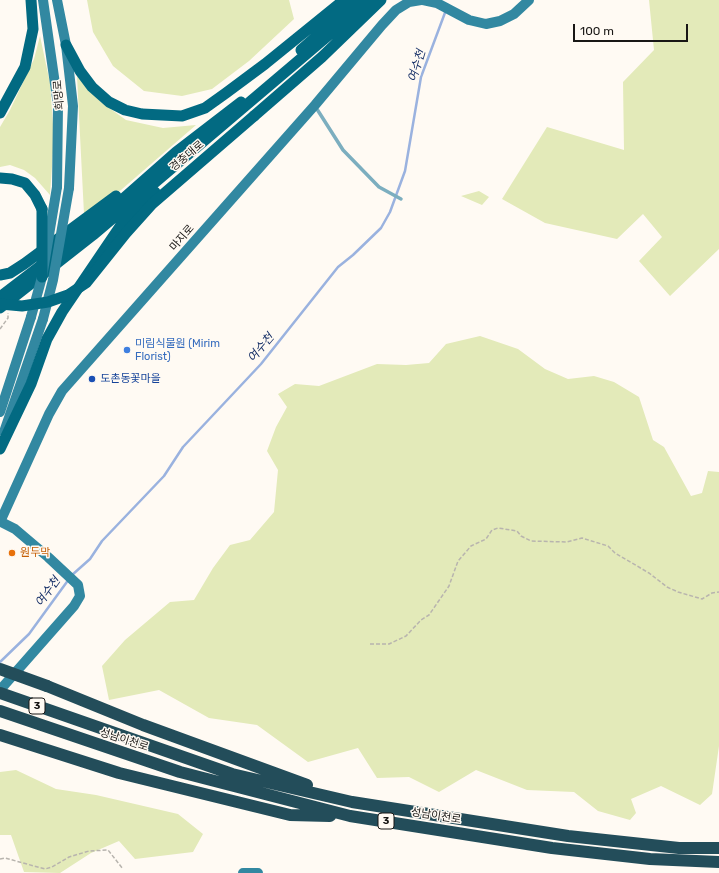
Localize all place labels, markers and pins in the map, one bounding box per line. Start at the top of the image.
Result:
place label: 미림식물원 (Mirim Florist) [135,337,220,363]
marker: 미림식물원 (Mirim Florist) [122,345,132,355]
place label: 도촌동꽃마을 [100,372,161,386]
marker: 도촌동꽃마을 [87,374,97,384]
place label: 원두막 [20,546,50,560]
marker: 원두막 [7,548,17,558]

